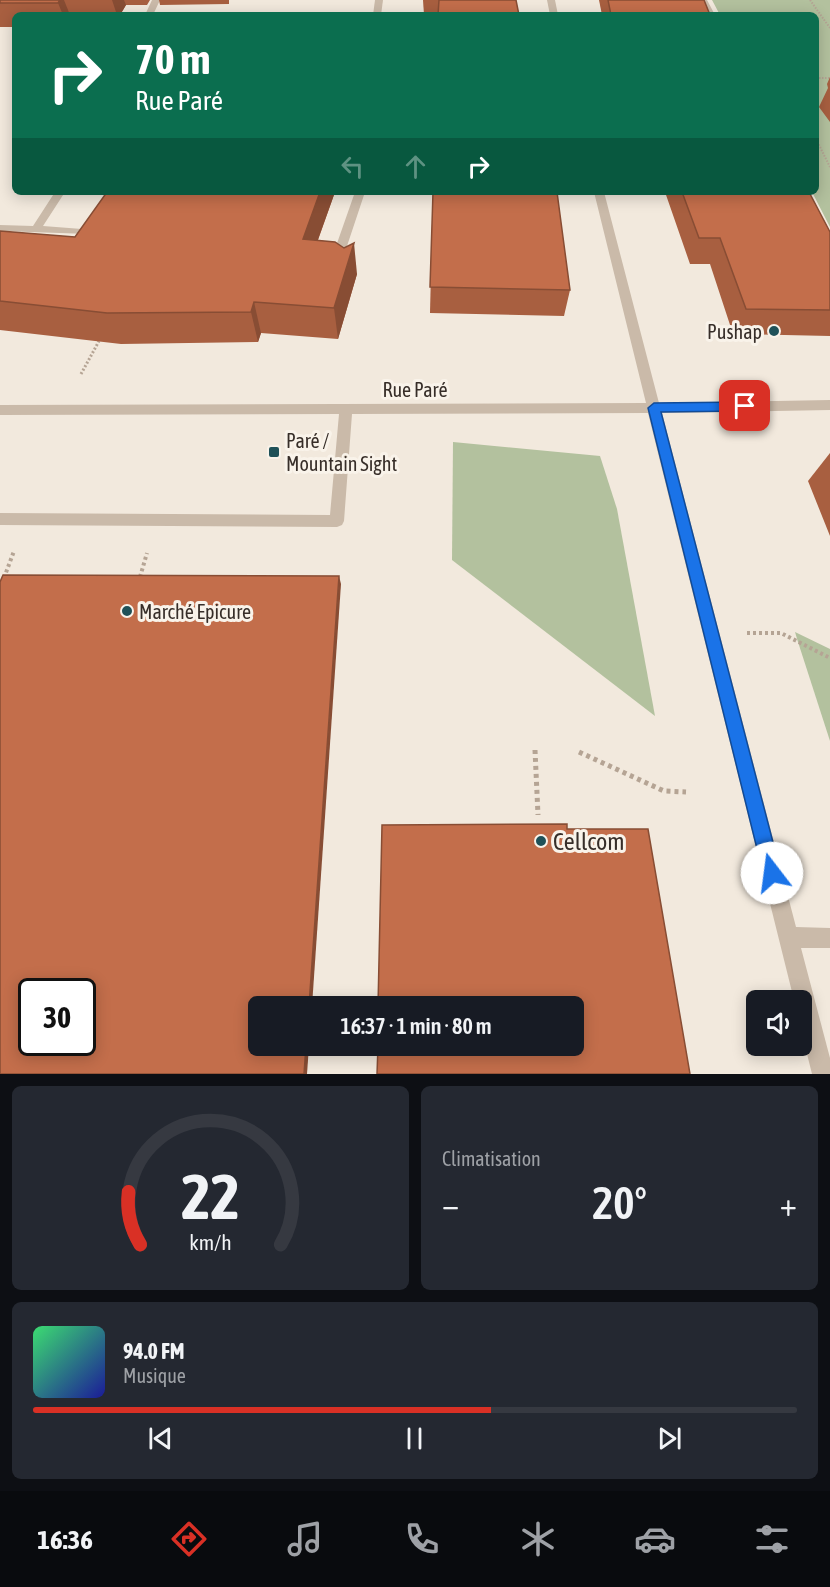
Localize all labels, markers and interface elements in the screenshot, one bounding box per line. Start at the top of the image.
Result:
text: 70 m [135,35,210,83]
icon: right [36,36,114,114]
text: Rue Paré [135,85,223,116]
icon: left [336,150,369,183]
icon: ahead [399,150,432,183]
icon: right [462,150,495,183]
place label: Pushap [707,320,762,343]
marker: Pushap [767,324,781,338]
street label: Rue Paré [382,378,448,401]
pin [719,380,770,431]
icon: arrive [728,389,761,422]
place label: Paré / Mountain Sight [286,429,398,475]
marker: Paré / Mountain Sight [267,445,281,459]
place label: Marché Epicure [139,600,251,623]
marker: Marché Epicure [120,604,134,618]
place label: Cellcom [553,828,625,855]
marker: Cellcom [534,834,548,848]
position arrow [740,841,804,905]
speed limit sign: 30 [18,978,96,1056]
map controls [746,990,812,1056]
button: sound [746,990,812,1056]
text: 16:37 · 1 min · 80 m [340,1013,492,1039]
text: Climatisation [442,1147,541,1170]
text: 22 [181,1161,240,1232]
text: 20° [592,1177,647,1229]
text: − [442,1185,459,1223]
text: + [780,1185,797,1223]
text: km/h [189,1230,232,1255]
text: 94.0 FM [123,1338,185,1364]
text: Musique [123,1364,186,1387]
icon: previous [144,1422,177,1455]
icon: pause [398,1422,431,1455]
icon: next [653,1422,686,1455]
icon: directions [168,1518,210,1560]
icon: music [284,1518,326,1560]
icon: phone [401,1518,443,1560]
icon: climate [517,1518,559,1560]
icon: car [634,1518,676,1560]
icon: filters [751,1518,793,1560]
text: 16:36 [37,1524,93,1555]

